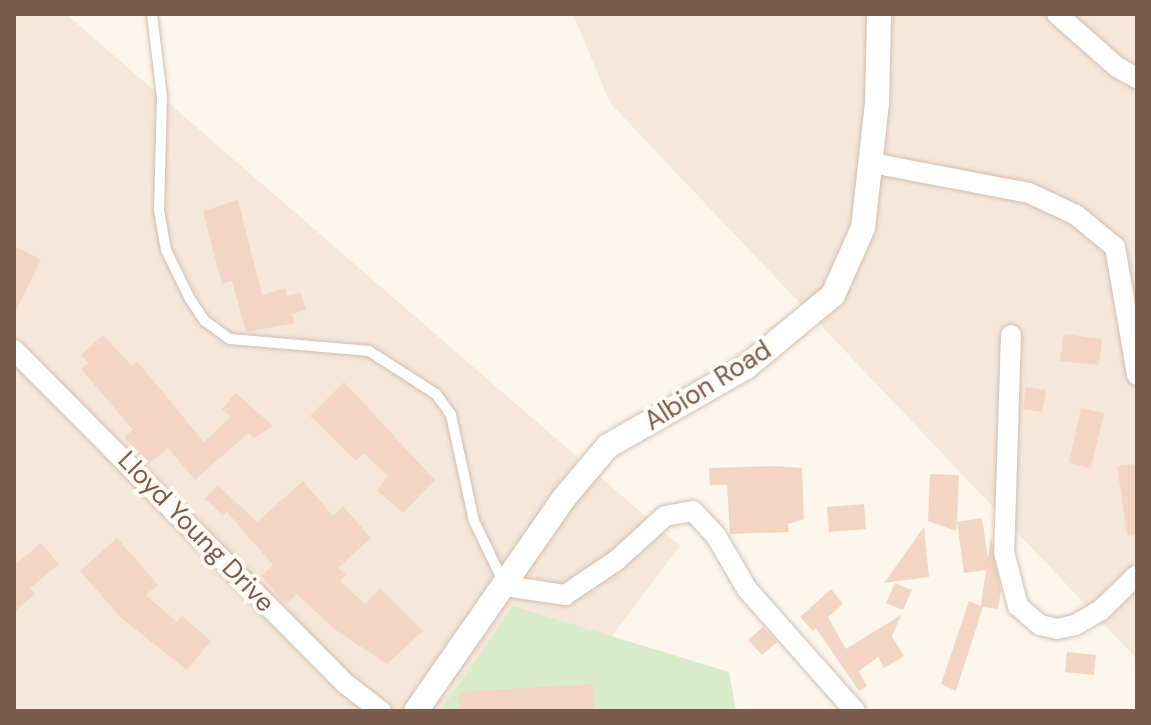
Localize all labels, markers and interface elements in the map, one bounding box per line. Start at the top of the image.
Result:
street label: Albion Road [639,335,777,437]
street label: Lloyd Young Drive [111,445,281,619]

